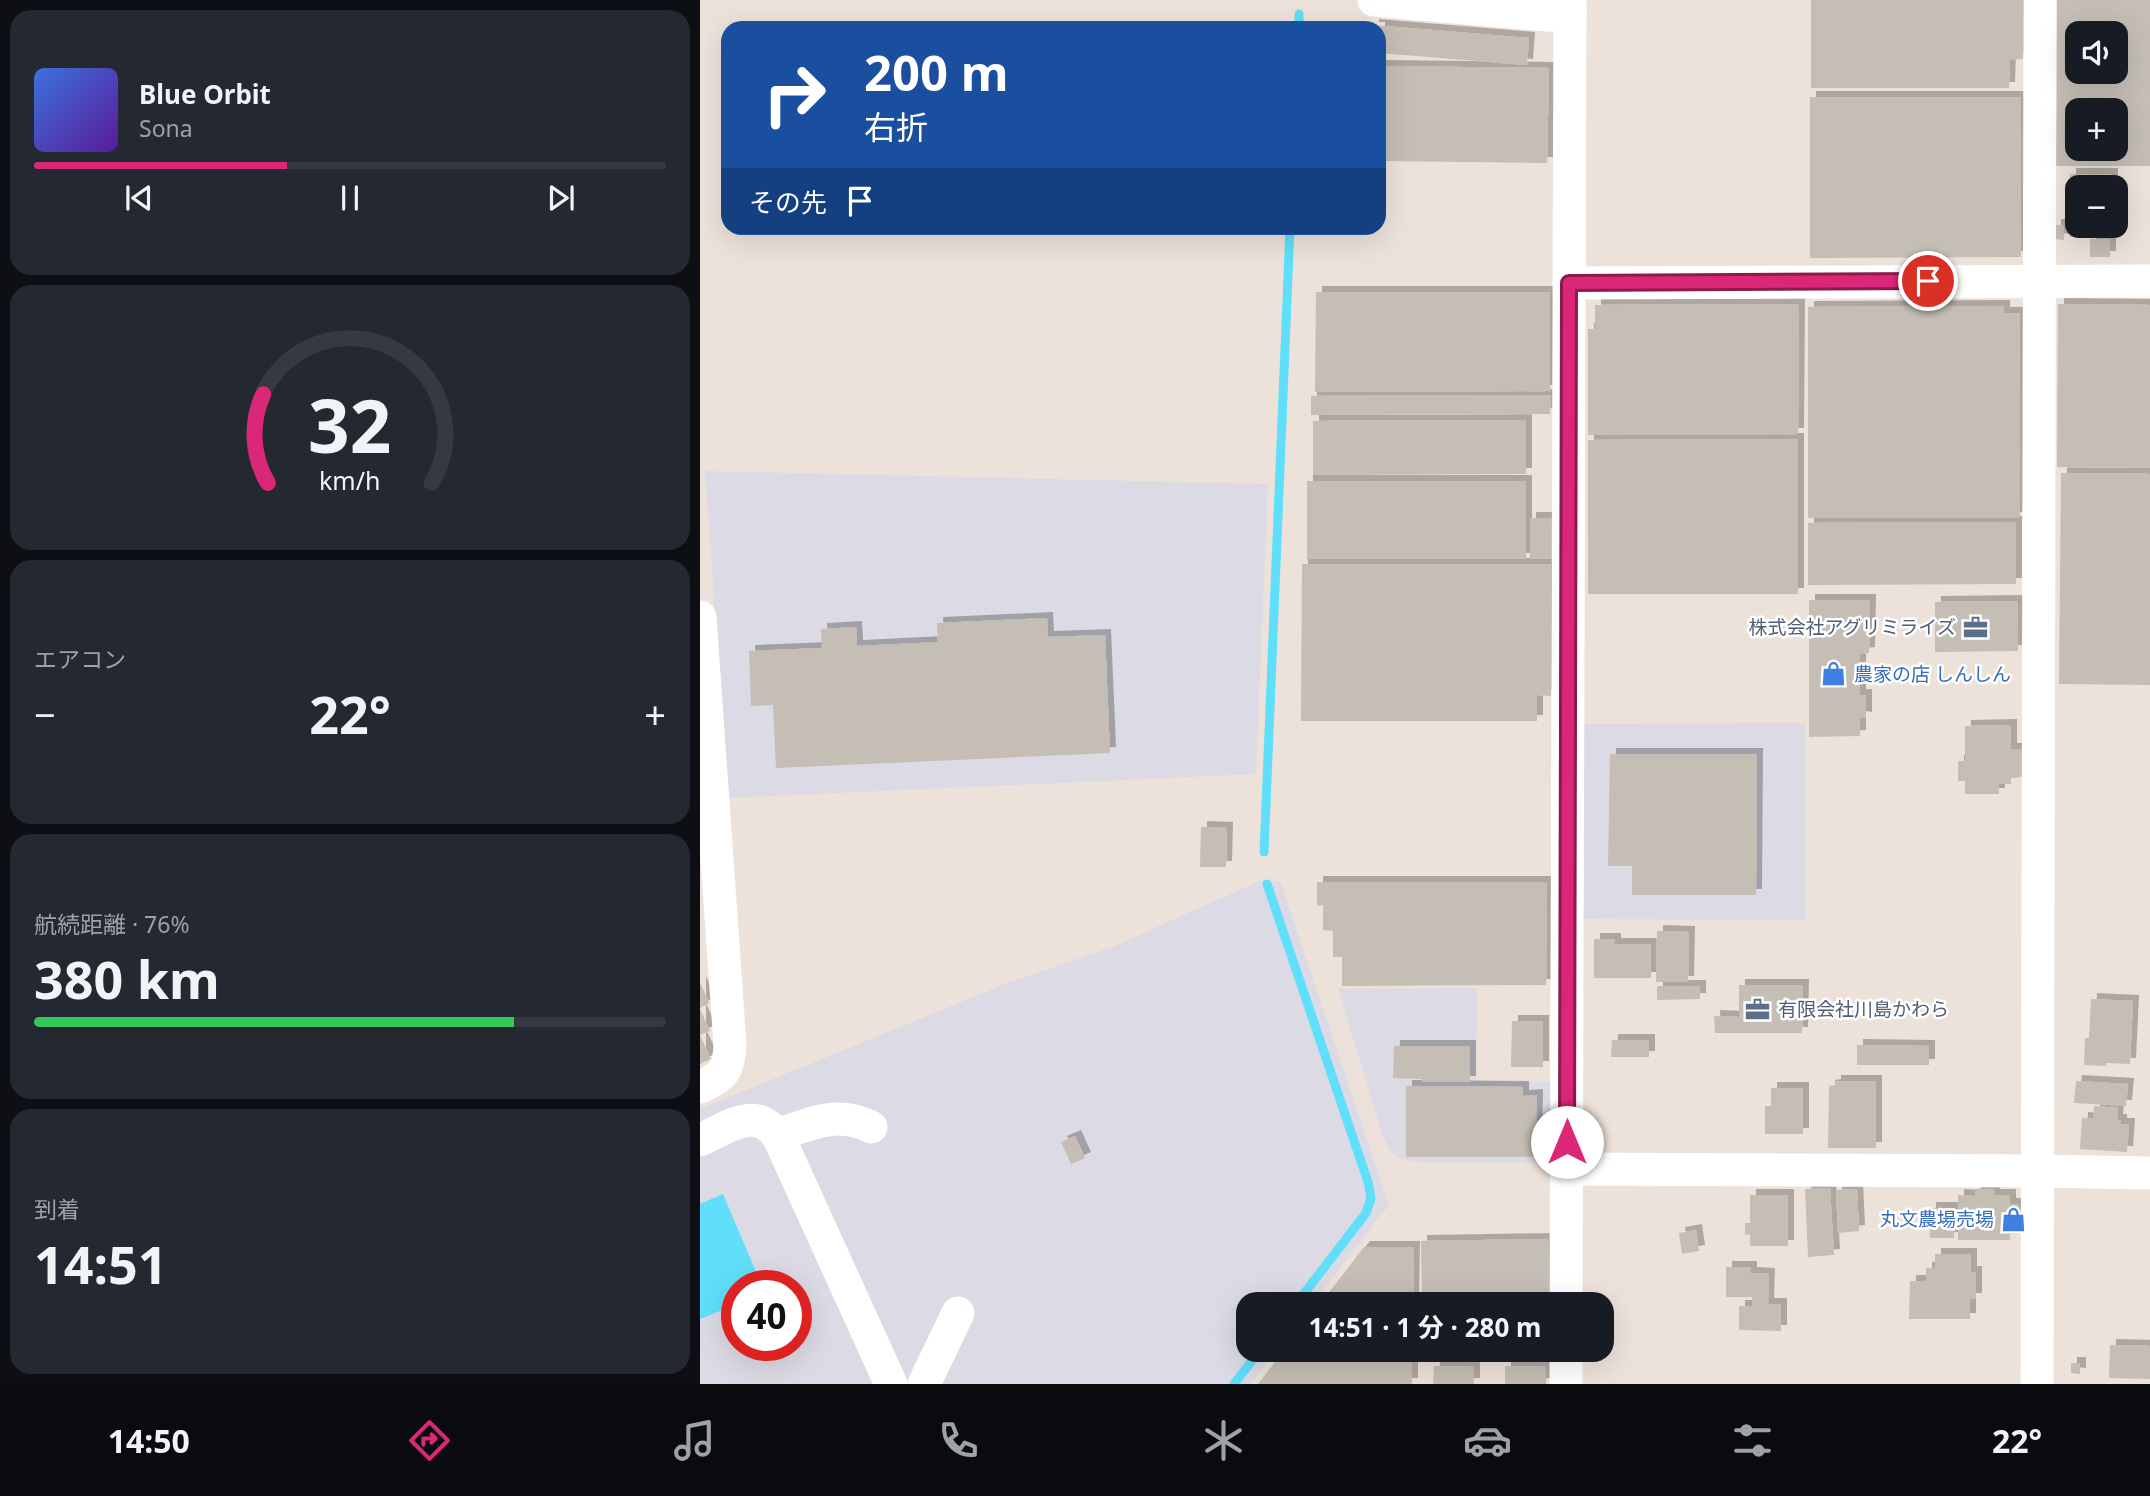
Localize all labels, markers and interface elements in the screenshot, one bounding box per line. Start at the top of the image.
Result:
map controls [2065,21,2128,238]
button: sound [2065,21,2128,84]
text: 200 m [864,39,1009,105]
icon: right [749,49,840,140]
text: Blue Orbit [139,76,271,112]
button: + [2065,98,2128,161]
text: 右折 [864,105,928,148]
text: Sona [139,112,193,144]
button: − [2065,175,2128,238]
icon: previous [120,179,158,217]
icon: pause [331,179,369,217]
icon: next [542,179,580,217]
icon: arrive [841,182,879,220]
text: その先 [749,184,827,220]
pin [1898,251,1958,311]
icon: arrive [1909,262,1947,300]
text: 32 [308,376,392,475]
text: km/h [319,463,381,497]
office icon: 株式会社アグリミライズ [1962,613,1990,641]
place label: 株式会社アグリミライズ [1749,614,1956,640]
text: エアコン [34,643,126,675]
shop icon: 農家の店 しんしん [1820,660,1848,688]
place label: 農家の店 しんしん [1854,661,2011,687]
text: 22° [309,678,391,749]
text: − [34,688,56,740]
text: + [644,688,666,740]
text: 航続距離 · 76% [34,908,190,940]
text: 380 km [34,943,220,1014]
office icon: 有限会社川島かわら [1744,995,1772,1023]
place label: 有限会社川島かわら [1778,996,1949,1022]
position arrow [1530,1105,1604,1179]
text: 到着 [34,1193,80,1225]
shop icon: 丸文農場売場 [2000,1205,2028,1233]
place label: 丸文農場売場 [1880,1206,1994,1232]
text: 14:51 [34,1228,168,1299]
speed limit sign: 40 [721,1270,812,1361]
text: 14:51 · 1 分 · 280 m [1309,1309,1541,1345]
icon: directions [405,1416,454,1465]
icon: music [670,1416,719,1465]
icon: phone [934,1416,983,1465]
icon: climate [1199,1416,1248,1465]
icon: car [1463,1416,1512,1465]
icon: filters [1728,1416,1777,1465]
text: 14:50 [108,1419,190,1462]
text: 22° [1992,1419,2042,1462]

